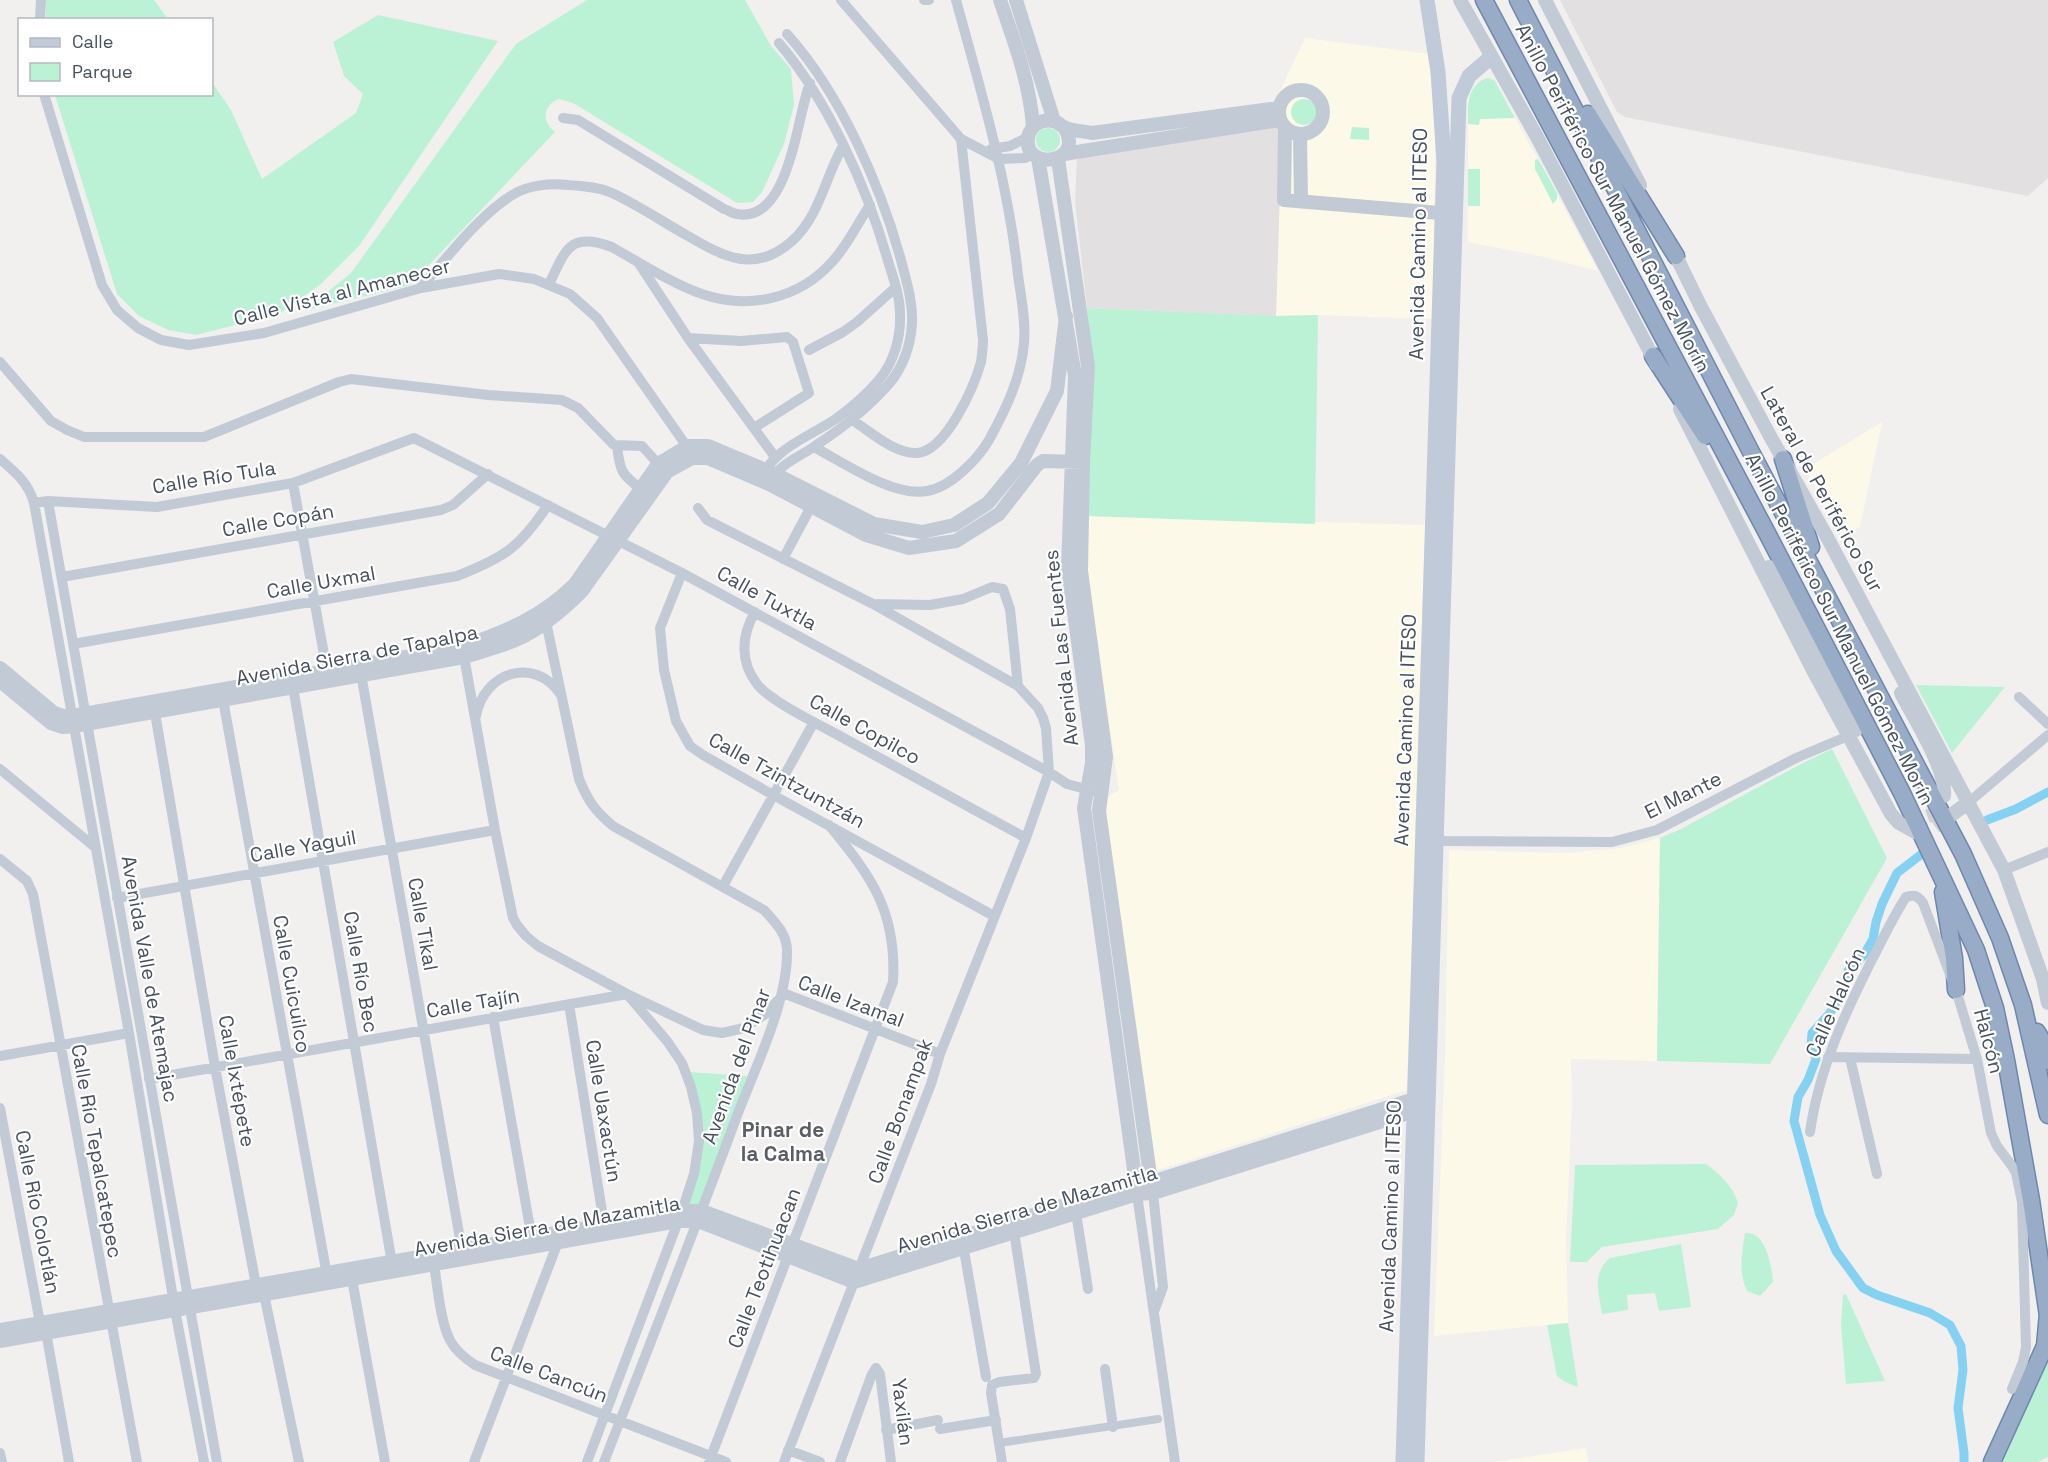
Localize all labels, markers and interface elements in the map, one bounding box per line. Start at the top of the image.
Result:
legend [18,18,213,96]
street label: Anillo Periférico Sur Manuel Gómez Morín [1510,19,1716,377]
text: Calle [72,30,113,53]
text: Parque [72,60,133,83]
street label: Avenida Camino al ITESO [1403,128,1433,360]
street label: Calle Vista al Amanecer [231,253,453,331]
street label: Lateral de Periférico Sur [1755,382,1889,596]
street label: Anillo Periférico Sur Manuel Gómez Morín [1740,449,1940,809]
street label: Calle Río Tula [150,454,278,500]
street label: Calle Copán [220,497,336,543]
street label: Avenida Las Fuentes [1038,549,1084,747]
street label: Calle Uxmal [265,560,377,604]
street label: Calle Tuxtla [712,560,822,636]
street label: Avenida Camino al ITESO [1388,613,1422,847]
street label: Avenida Sierra de Tapalpa [234,619,480,691]
street label: Calle Copilco [805,688,925,770]
street label: Calle Tzintzuntzán [704,726,870,834]
street label: El Mante [1640,765,1726,825]
street label: Calle Yaguil [248,824,358,868]
street label: Avenida Valle de Atemajac [115,854,185,1104]
street label: Calle Tikal [402,875,444,973]
street label: Calle Río Bec [338,909,384,1035]
street label: Calle Cuicuilco [267,913,317,1055]
street label: Calle Halcón [1799,943,1871,1061]
street label: Calle Izamal [794,969,908,1033]
street label: Calle Tajín [424,982,522,1024]
street label: Avenida del Pinar [696,984,776,1148]
street label: Halcón [1968,1006,2010,1076]
street label: Calle Ixtépete [213,1013,261,1149]
street label: Calle Bonampak [862,1035,938,1187]
street label: Calle Uaxactún [580,1038,628,1184]
street label: Calle Río Tepalcatepec [65,1042,129,1260]
street label: Avenida Camino al ITESO [1373,1099,1407,1333]
district label: Pinar de la Calma [741,1116,825,1167]
street label: Calle Río Colotlán [9,1128,67,1296]
street label: Avenida Sierra de Mazamitla [894,1159,1160,1259]
street label: Calle Teotihuacan [721,1184,807,1352]
street label: Avenida Sierra de Mazamitla [412,1190,682,1262]
street label: Calle Cancún [486,1340,612,1408]
street label: Yaxilán [886,1377,920,1447]

